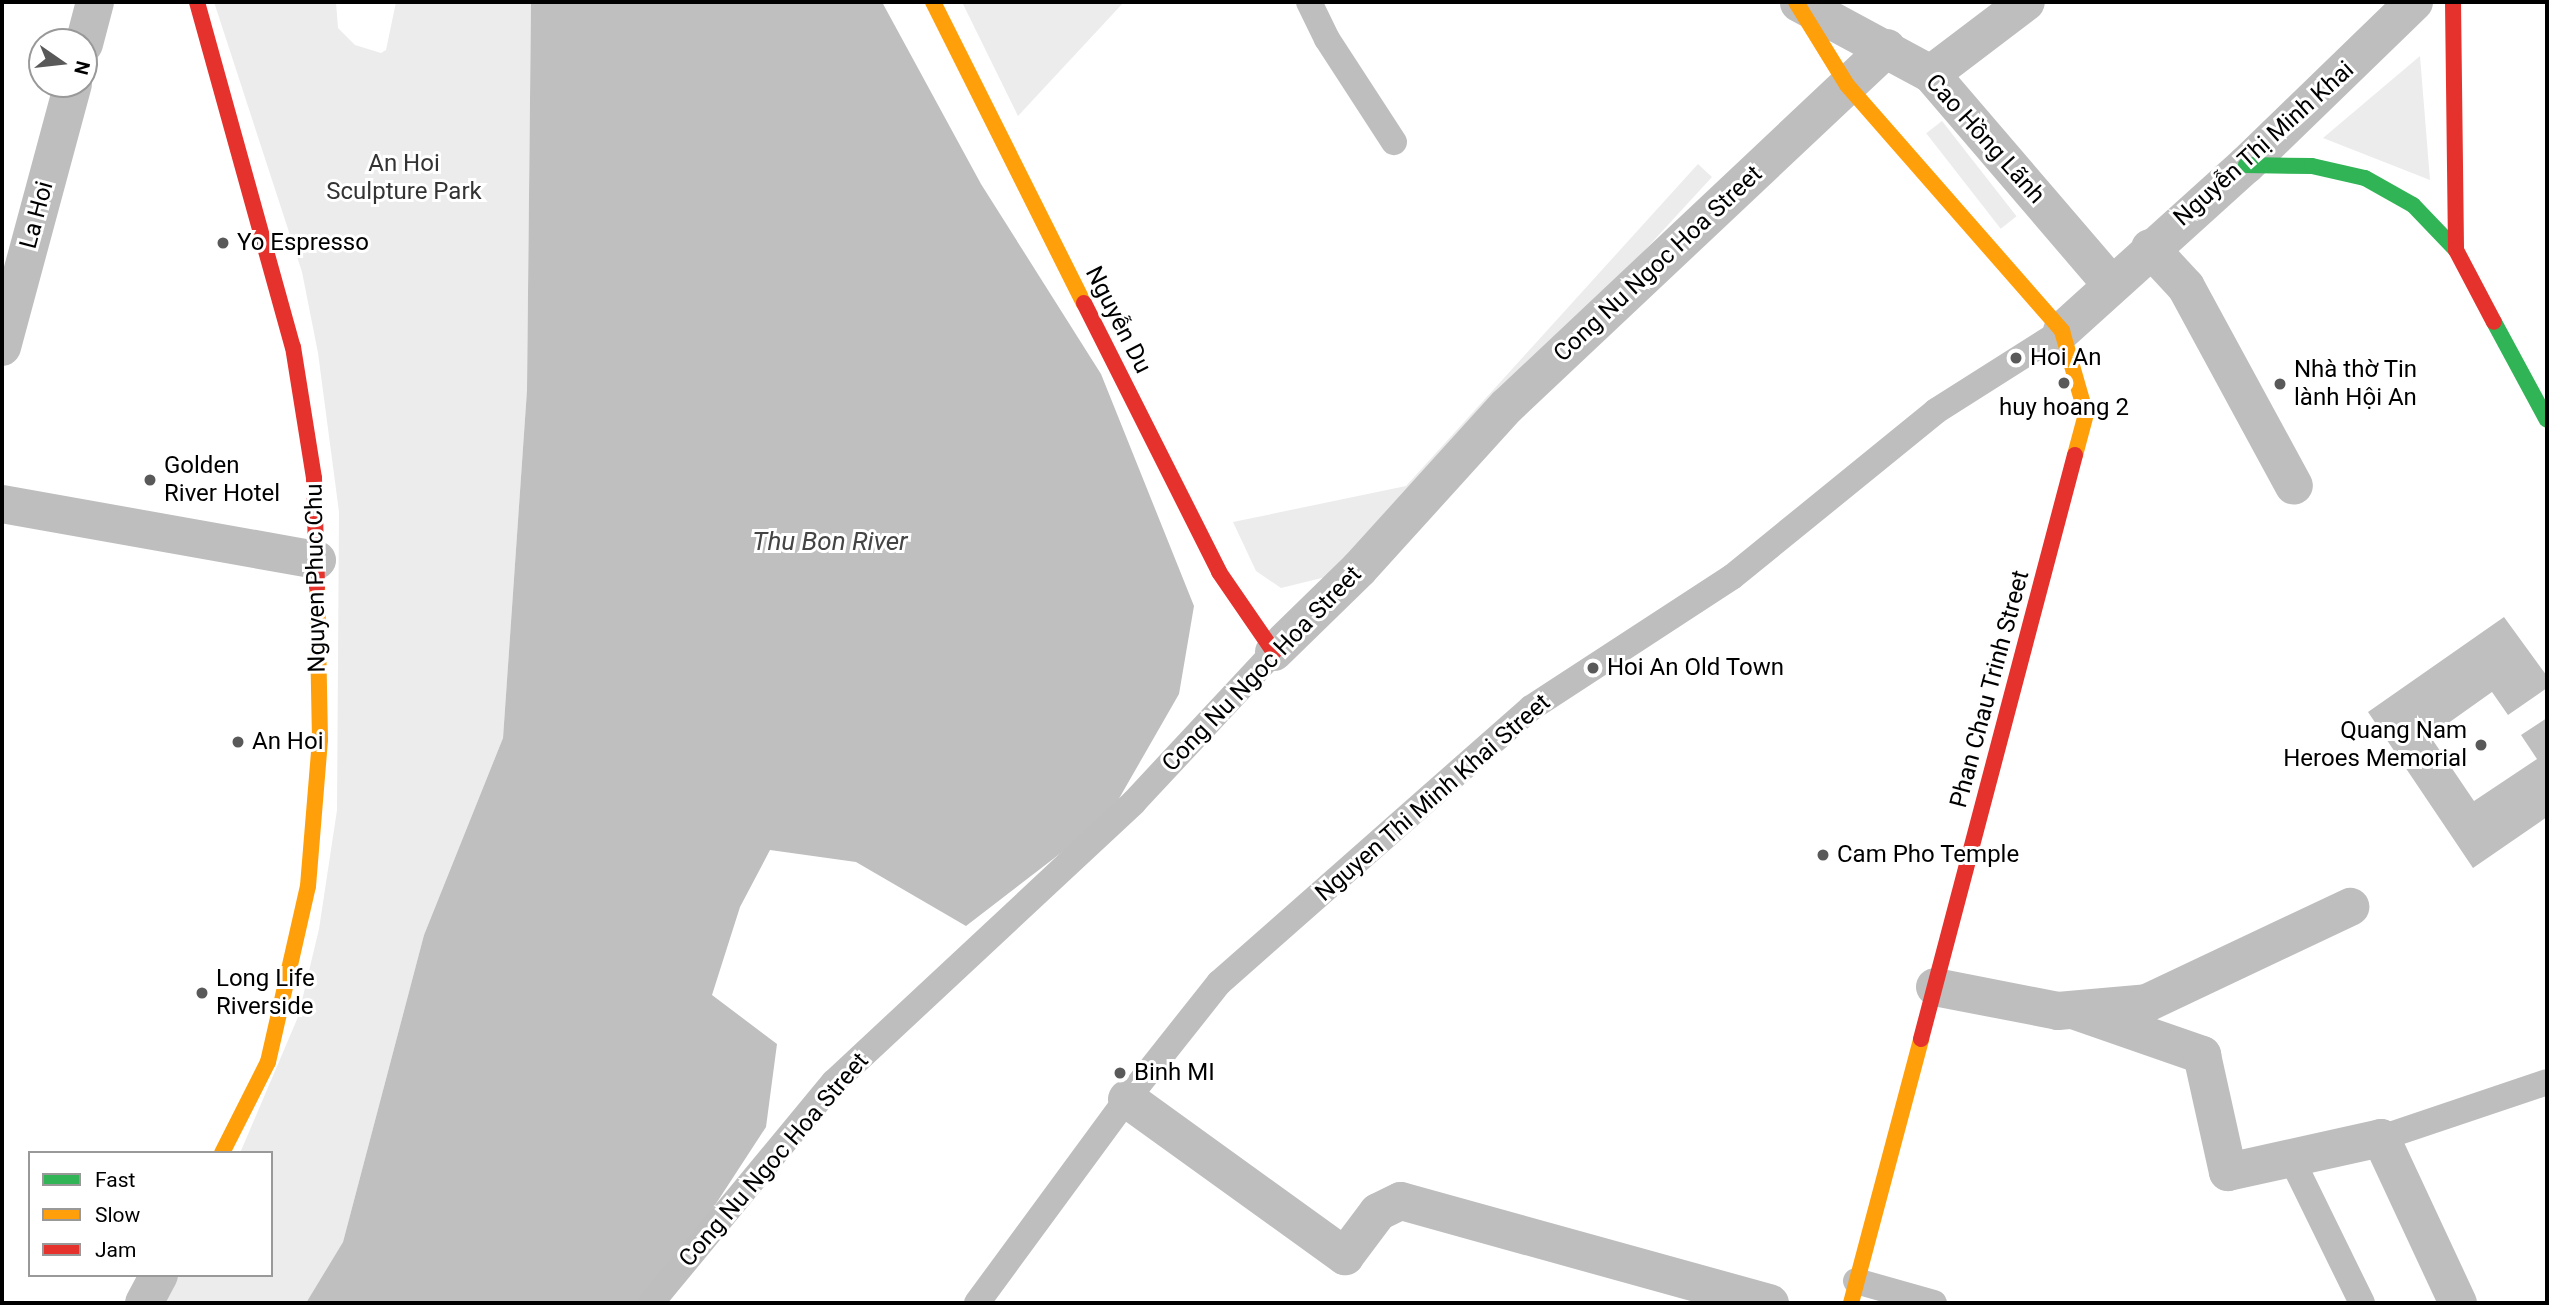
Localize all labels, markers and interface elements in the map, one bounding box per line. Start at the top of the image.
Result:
north arrow [28,28,98,98]
street label: Nguyễn Thị Minh Khai [2168,55,2360,233]
text: N [69,58,95,77]
street label: Cao Hồng Lãnh [1919,68,2051,210]
park label: An Hoi Sculpture Park [326,150,482,206]
street label: Cong Nu Ngoc Hoa Street [1548,160,1768,368]
street label: La Hoi [14,178,60,252]
place label: Yo Espresso [237,229,369,257]
marker: Yo Espresso [215,235,231,251]
street label: Nguyễn Du [1079,262,1157,378]
place label: Hoi An [2030,344,2102,372]
marker: Hoi An [2008,350,2024,366]
place label: Nhà thờ Tin lành Hội An [2294,356,2418,412]
marker: huy hoang 2 [2056,375,2072,391]
marker: Nhà thờ Tin lành Hội An [2272,376,2288,392]
place label: huy hoang 2 [1999,394,2129,422]
place label: Golden River Hotel [164,452,280,508]
marker: Golden River Hotel [142,472,158,488]
street label: Nguyen Phuc Chu [300,483,332,673]
water label: Thu Bon River [752,526,908,558]
street label: Cong Nu Ngoc Hoa Street [1156,560,1368,778]
street label: Phan Chau Trinh Street [1944,567,2036,811]
place label: Hoi An Old Town [1607,654,1784,682]
marker: Hoi An Old Town [1585,660,1601,676]
street label: Nguyen Thi Minh Khai Street [1310,688,1556,908]
place label: Quang Nam Heroes Memorial [2283,717,2467,773]
place label: An Hoi [252,728,324,756]
marker: An Hoi [230,734,246,750]
marker: Quang Nam Heroes Memorial [2473,737,2489,753]
place label: Cam Pho Temple [1837,841,2020,869]
marker: Cam Pho Temple [1815,847,1831,863]
place label: Long Life Riverside [216,965,315,1021]
marker: Long Life Riverside [194,985,210,1001]
street label: Cong Nu Ngoc Hoa Street [673,1047,875,1273]
place label: Binh MI [1134,1059,1215,1087]
marker: Binh MI [1112,1065,1128,1081]
legend [28,1151,273,1277]
text: Fast [95,1168,135,1192]
text: Slow [95,1203,140,1227]
text: Jam [95,1238,136,1262]

